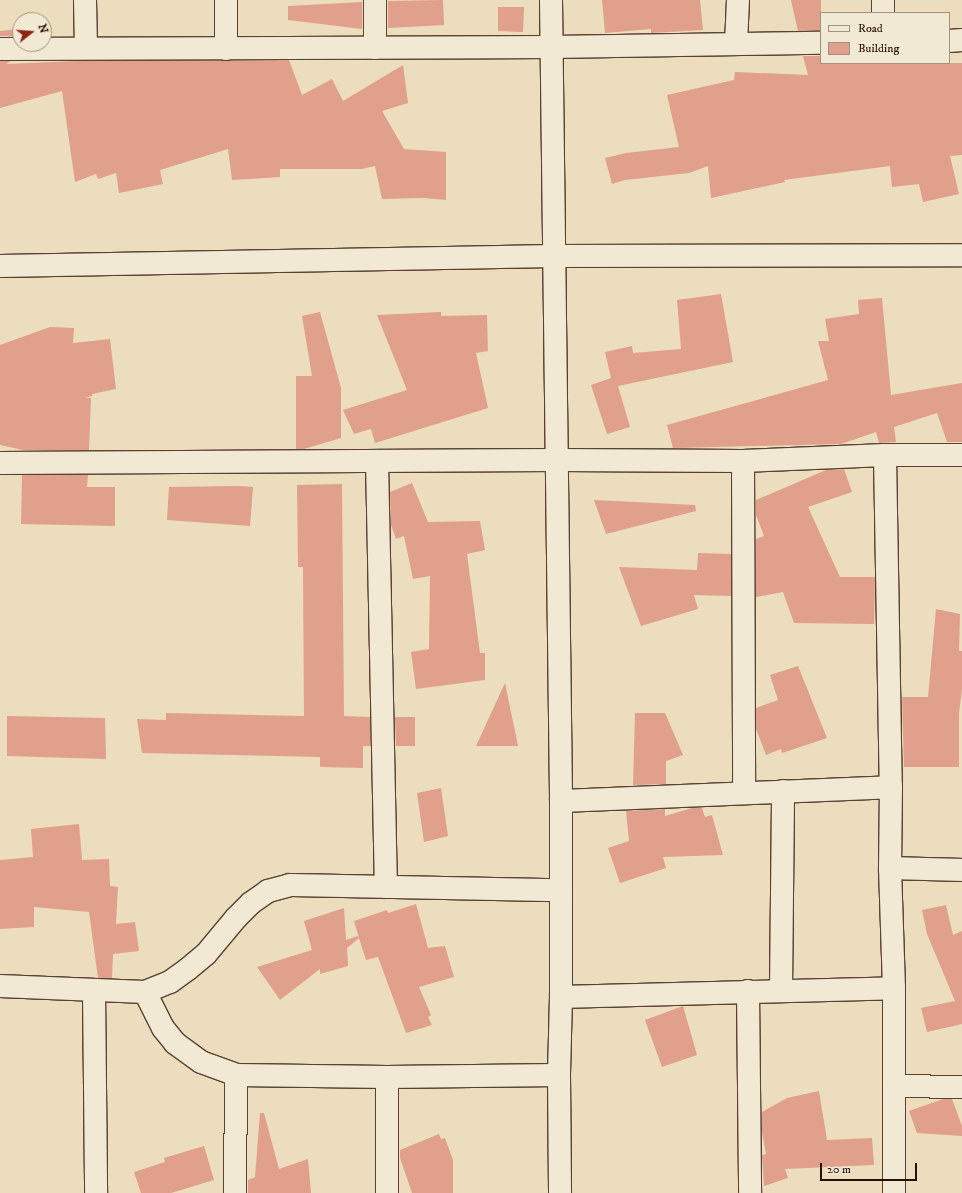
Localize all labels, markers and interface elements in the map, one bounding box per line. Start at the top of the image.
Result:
north arrow [12,12,52,52]
legend [820,12,950,64]
text: Road [858,21,883,36]
text: N [35,22,51,35]
text: Building [858,41,899,56]
scale bar [822,1155,919,1181]
text: 20 m [827,1162,851,1177]

